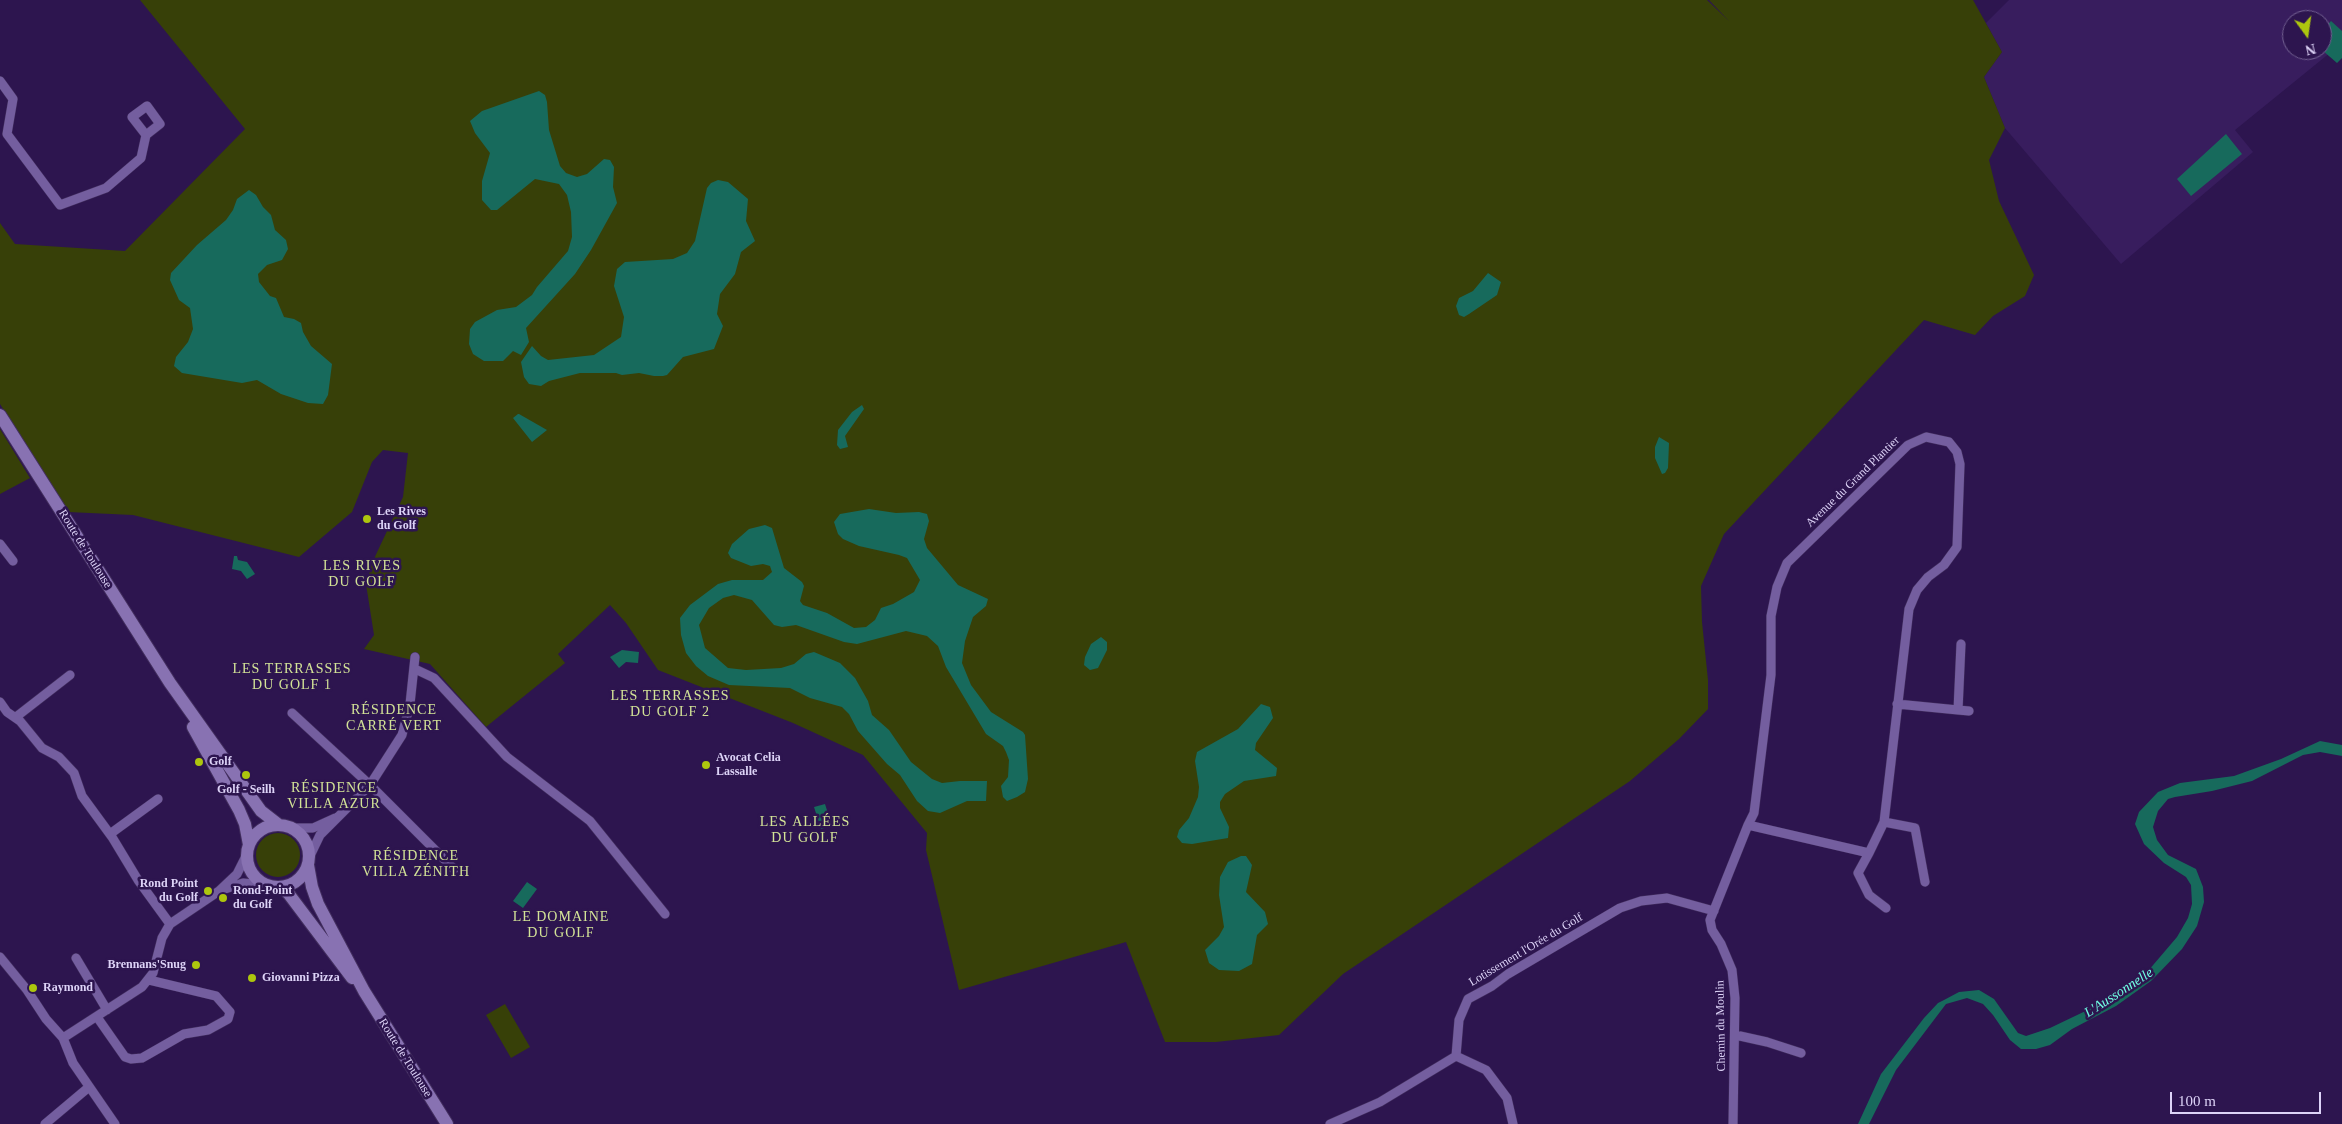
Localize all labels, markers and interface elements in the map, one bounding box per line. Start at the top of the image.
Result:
north arrow [2282,10,2332,60]
text: N [2304,41,2317,58]
street label: Avenue du Grand Plantier [1803,433,1903,531]
place label: Les Rives du Golf [377,505,426,533]
street label: Route de Toulouse [55,507,115,591]
marker: Les Rives du Golf [361,513,373,525]
district label: LES RIVES DU GOLF [322,558,402,590]
district label: LES TERRASSES DU GOLF 1 [231,661,353,694]
district label: LES TERRASSES DU GOLF 2 [609,688,731,720]
district label: RÉSIDENCE CARRÉ VERT [345,702,443,734]
place label: Avocat Celia Lassalle [716,751,781,779]
place label: Golf [209,755,232,769]
marker: Golf [193,756,205,768]
marker: Avocat Celia Lassalle [700,759,712,771]
marker: Golf - Seilh [240,769,252,781]
district label: RÉSIDENCE VILLA AZUR [286,780,382,812]
place label: Golf - Seilh [217,783,275,797]
district label: LES ALLÉES DU GOLF [759,814,851,846]
district label: RÉSIDENCE VILLA ZÉNITH [360,848,472,880]
place label: Rond Point du Golf [140,877,198,905]
place label: Rond-Point du Golf [233,884,292,912]
marker: Rond Point du Golf [202,885,214,897]
marker: Rond-Point du Golf [217,892,229,904]
district label: LE DOMAINE DU GOLF [511,909,611,942]
street label: Lotissement l'Orée du Golf [1466,910,1586,990]
place label: Brennans'Snug [108,958,186,972]
marker: Brennans'Snug [190,959,202,971]
water label: L'Aussonnelle [2082,965,2156,1021]
place label: Giovanni Pizza [262,971,340,985]
marker: Giovanni Pizza [246,972,258,984]
street label: Chemin du Moulin [1713,980,1729,1072]
place label: Raymond [43,981,93,995]
marker: Raymond [27,982,39,994]
street label: Route de Toulouse [375,1016,435,1100]
scale bar [2172,1082,2323,1114]
text: 100 m [2178,1093,2216,1109]

